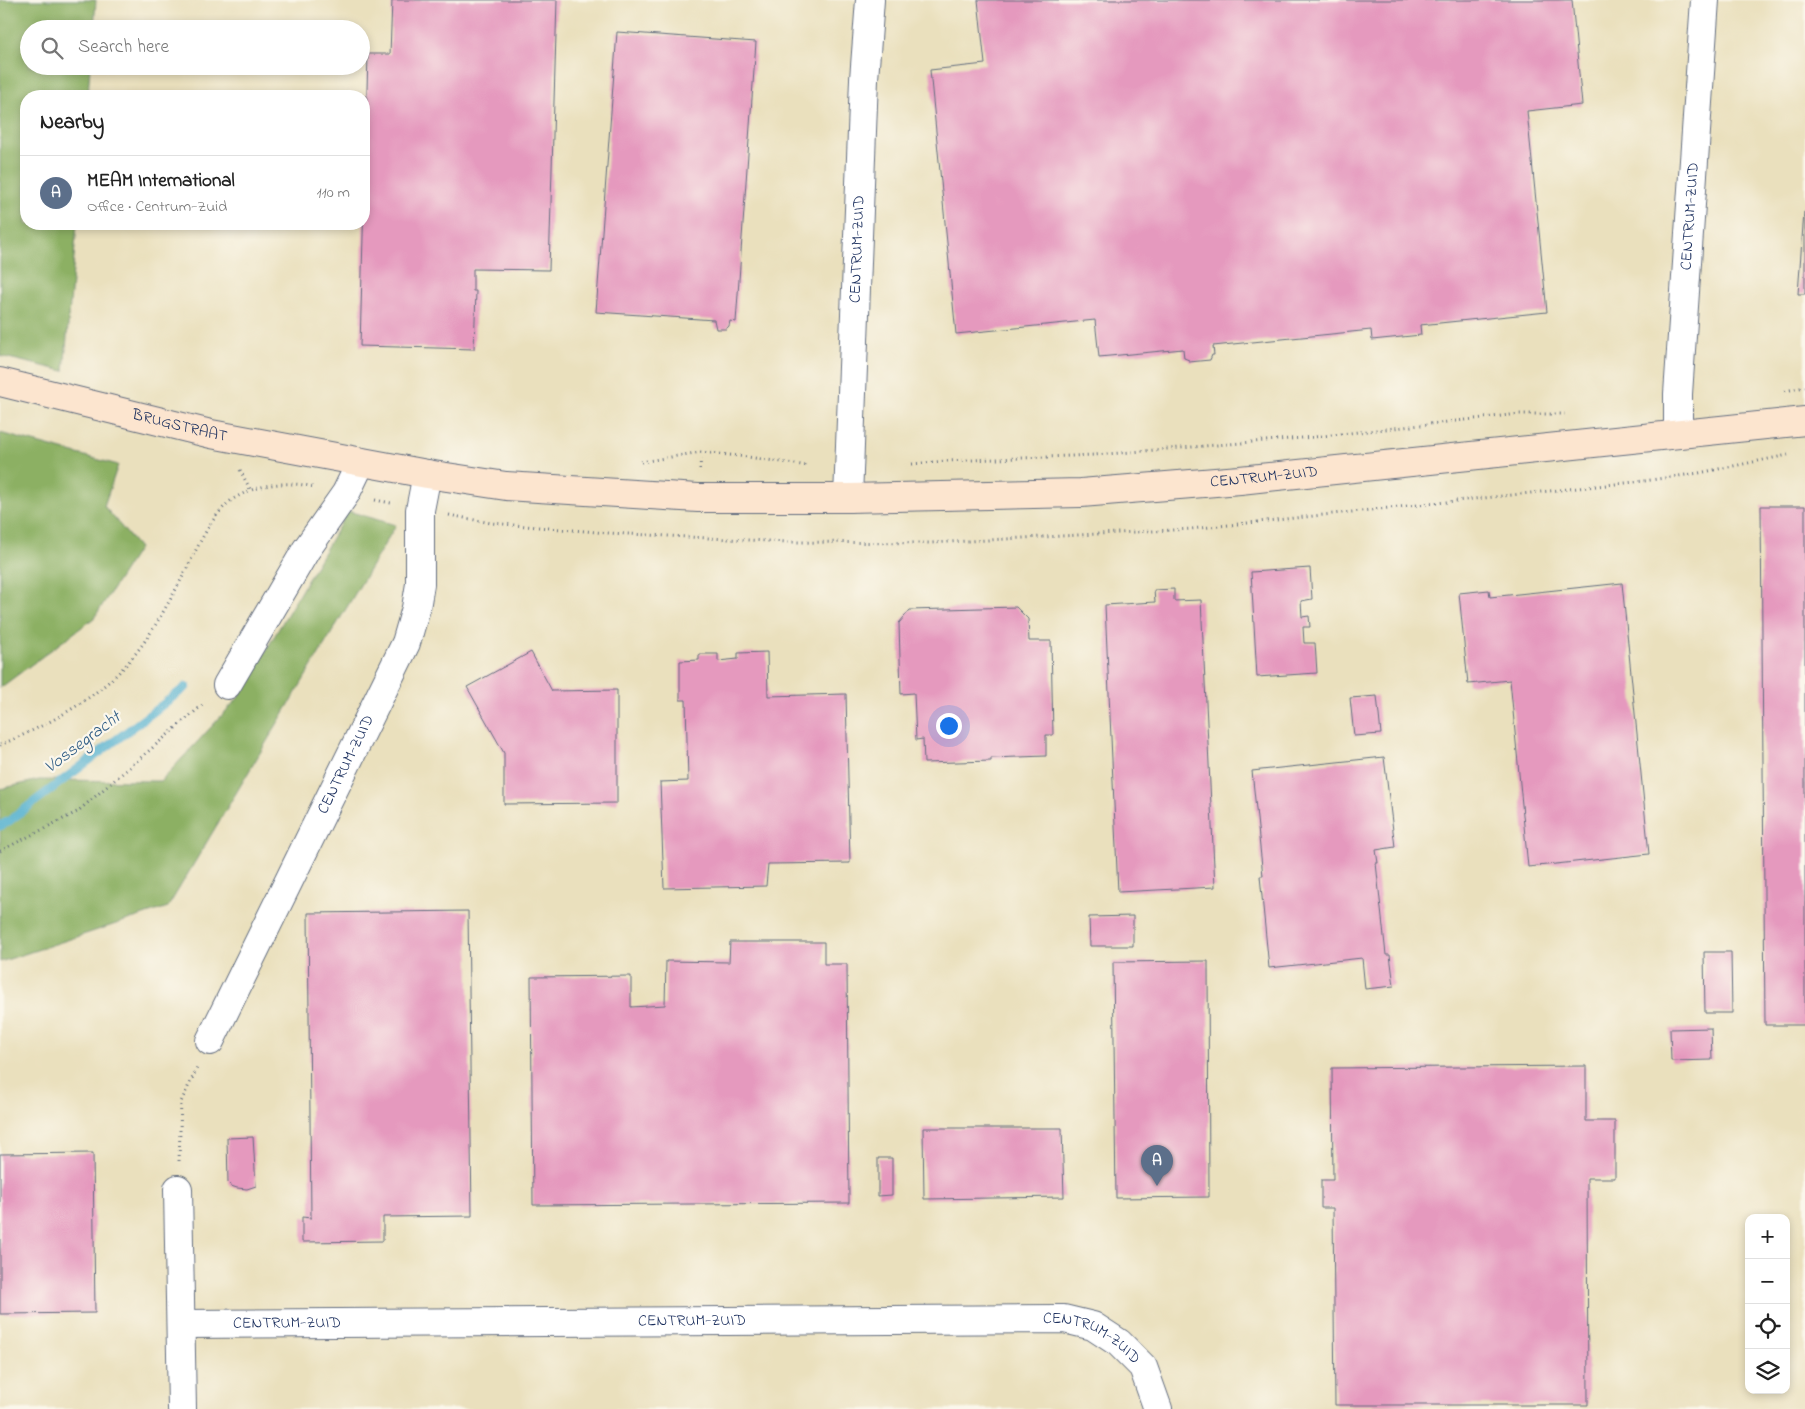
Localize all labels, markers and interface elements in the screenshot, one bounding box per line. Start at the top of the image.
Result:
search box [20,20,370,75]
icon: search [38,34,66,62]
text: Search here [78,34,169,61]
text: Nearby [40,108,104,138]
street label: CENTRUM-ZUID [1675,162,1706,271]
text: MEAM International [87,168,235,195]
text: A [51,181,61,205]
text: 110 m [316,181,350,205]
text: Office · Centrum-Zuid [87,195,227,219]
street label: CENTRUM-ZUID [843,195,872,304]
street label: BRUGSTRAAT [129,403,229,449]
street label: CENTRUM-ZUID [1209,460,1319,494]
water label: Vossegracht [39,704,128,781]
street label: CENTRUM-ZUID [311,711,381,818]
your location [936,713,962,739]
pin: A [1141,1145,1173,1186]
map controls [1745,1214,1790,1394]
button: + [1745,1214,1790,1259]
button: − [1745,1259,1790,1304]
button: locate [1745,1304,1790,1349]
street label: CENTRUM-ZUID [1043,1307,1146,1370]
street label: CENTRUM-ZUID [638,1309,746,1333]
street label: CENTRUM-ZUID [233,1311,341,1336]
button: layers [1745,1349,1790,1394]

